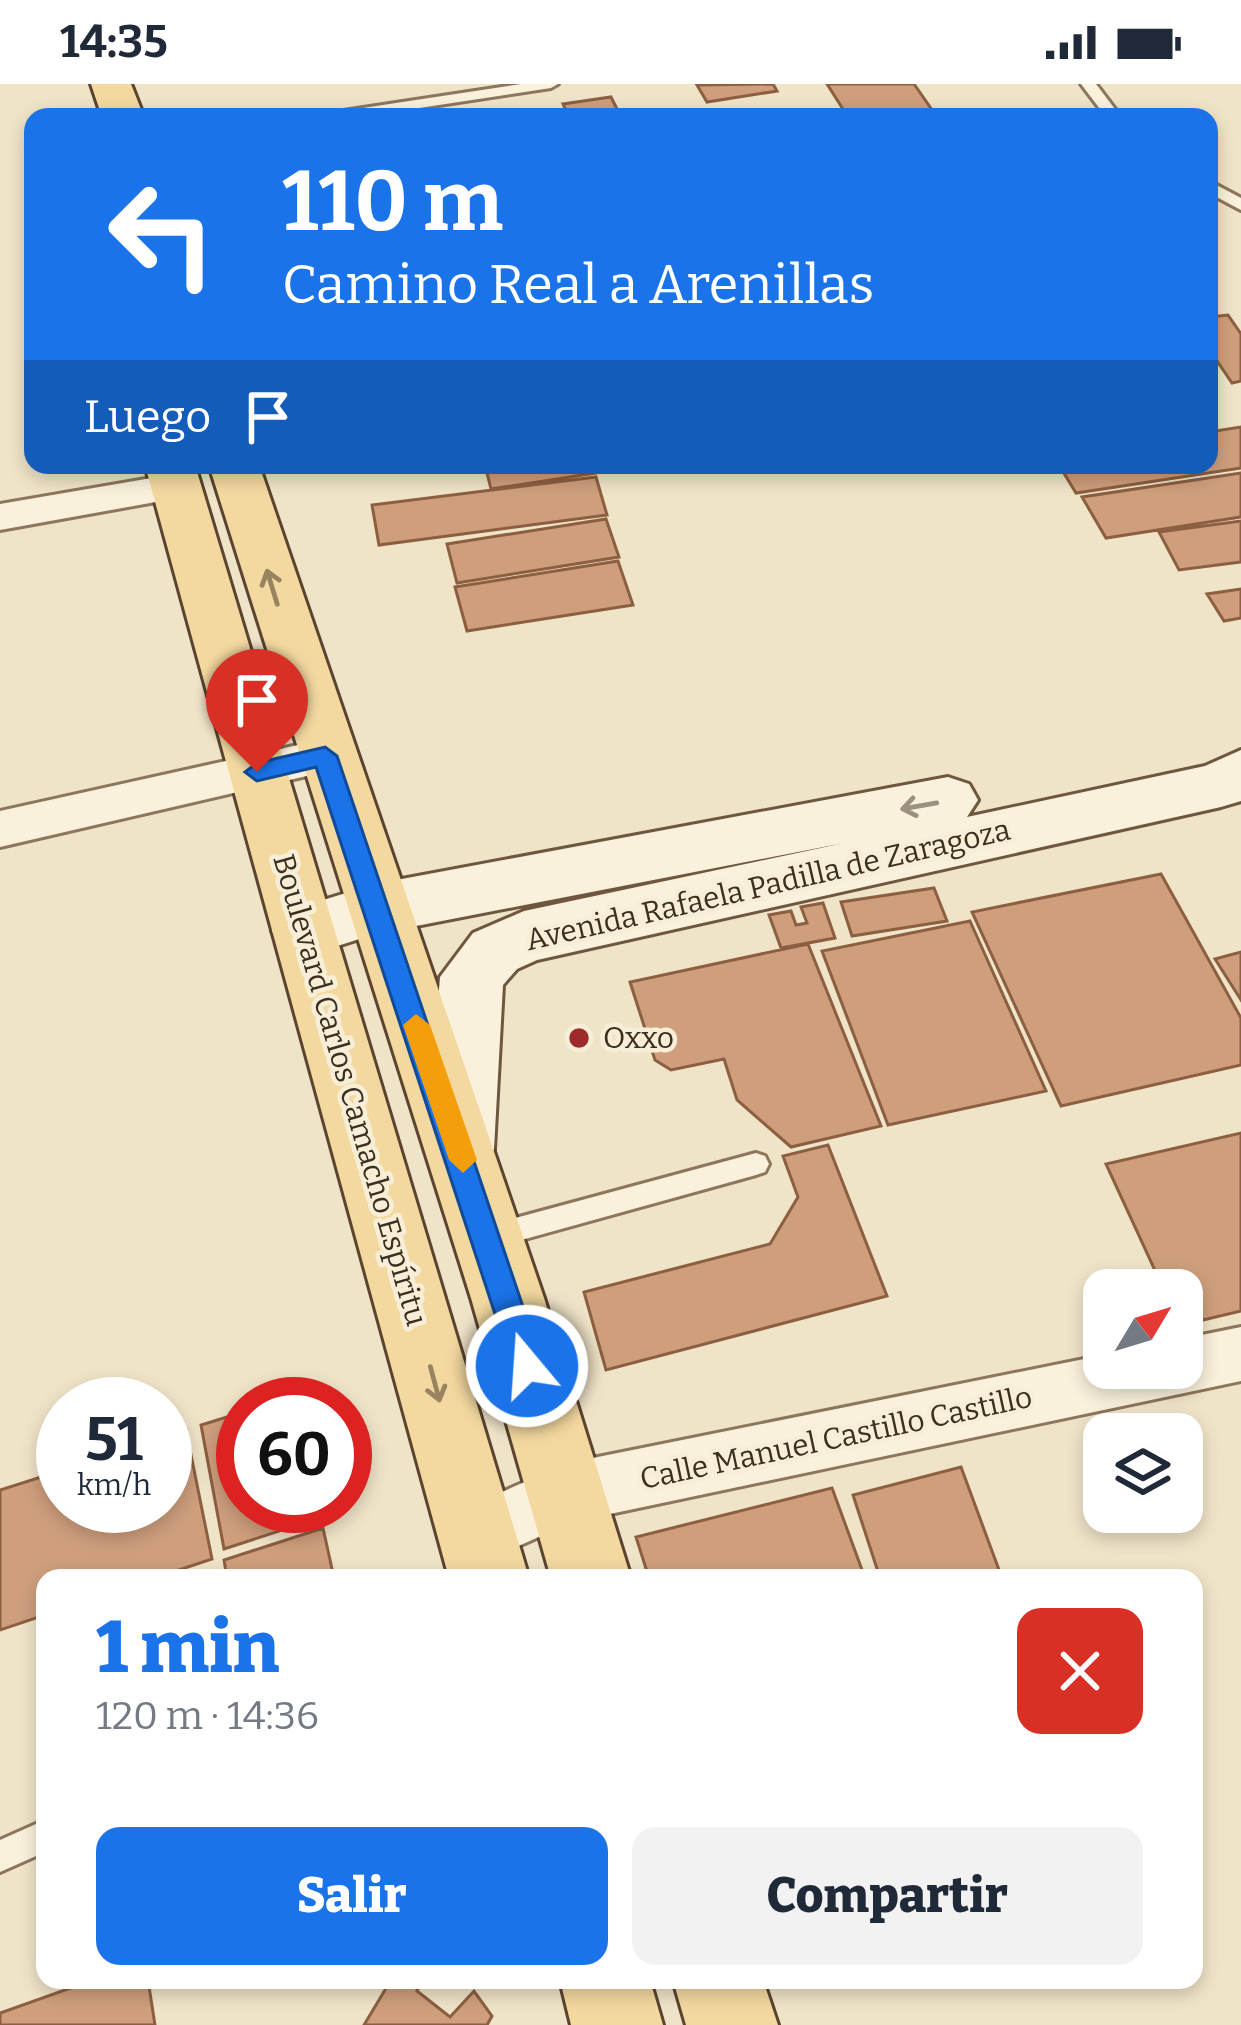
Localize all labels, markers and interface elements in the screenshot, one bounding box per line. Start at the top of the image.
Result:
text: 14:35 [60,15,168,69]
text: 110 m [282,151,503,252]
icon: left [84,156,240,312]
text: Camino Real a Arenillas [282,253,874,317]
icon: arrive [235,384,301,450]
text: Luego [84,390,211,444]
one-way arrow [260,569,282,607]
pin [206,649,308,772]
icon: arrive [224,667,290,733]
one-way arrow [900,795,939,818]
street label: Avenida Rafaela Padilla de Zaragoza [522,812,1014,958]
street label: Boulevard Carlos Camacho Espíritu [265,850,435,1330]
place label: Oxxo [603,1020,674,1056]
marker: Oxxo [566,1025,592,1051]
north arrow [1083,1269,1203,1389]
map controls [1083,1269,1203,1533]
position arrow [464,1303,590,1429]
one-way arrow [425,1365,447,1403]
speed limit sign: 60 [216,1377,372,1533]
street label: Calle Manuel Castillo Castillo [637,1379,1035,1497]
text: 51 [85,1404,143,1476]
button: layers [1083,1413,1203,1533]
text: km/h [77,1467,151,1503]
text: 1 min [96,1605,279,1691]
button: close [1017,1608,1143,1734]
text: 120 m · 14:36 [96,1693,319,1739]
button: Salir [96,1827,608,1965]
button: Compartir [632,1827,1143,1965]

